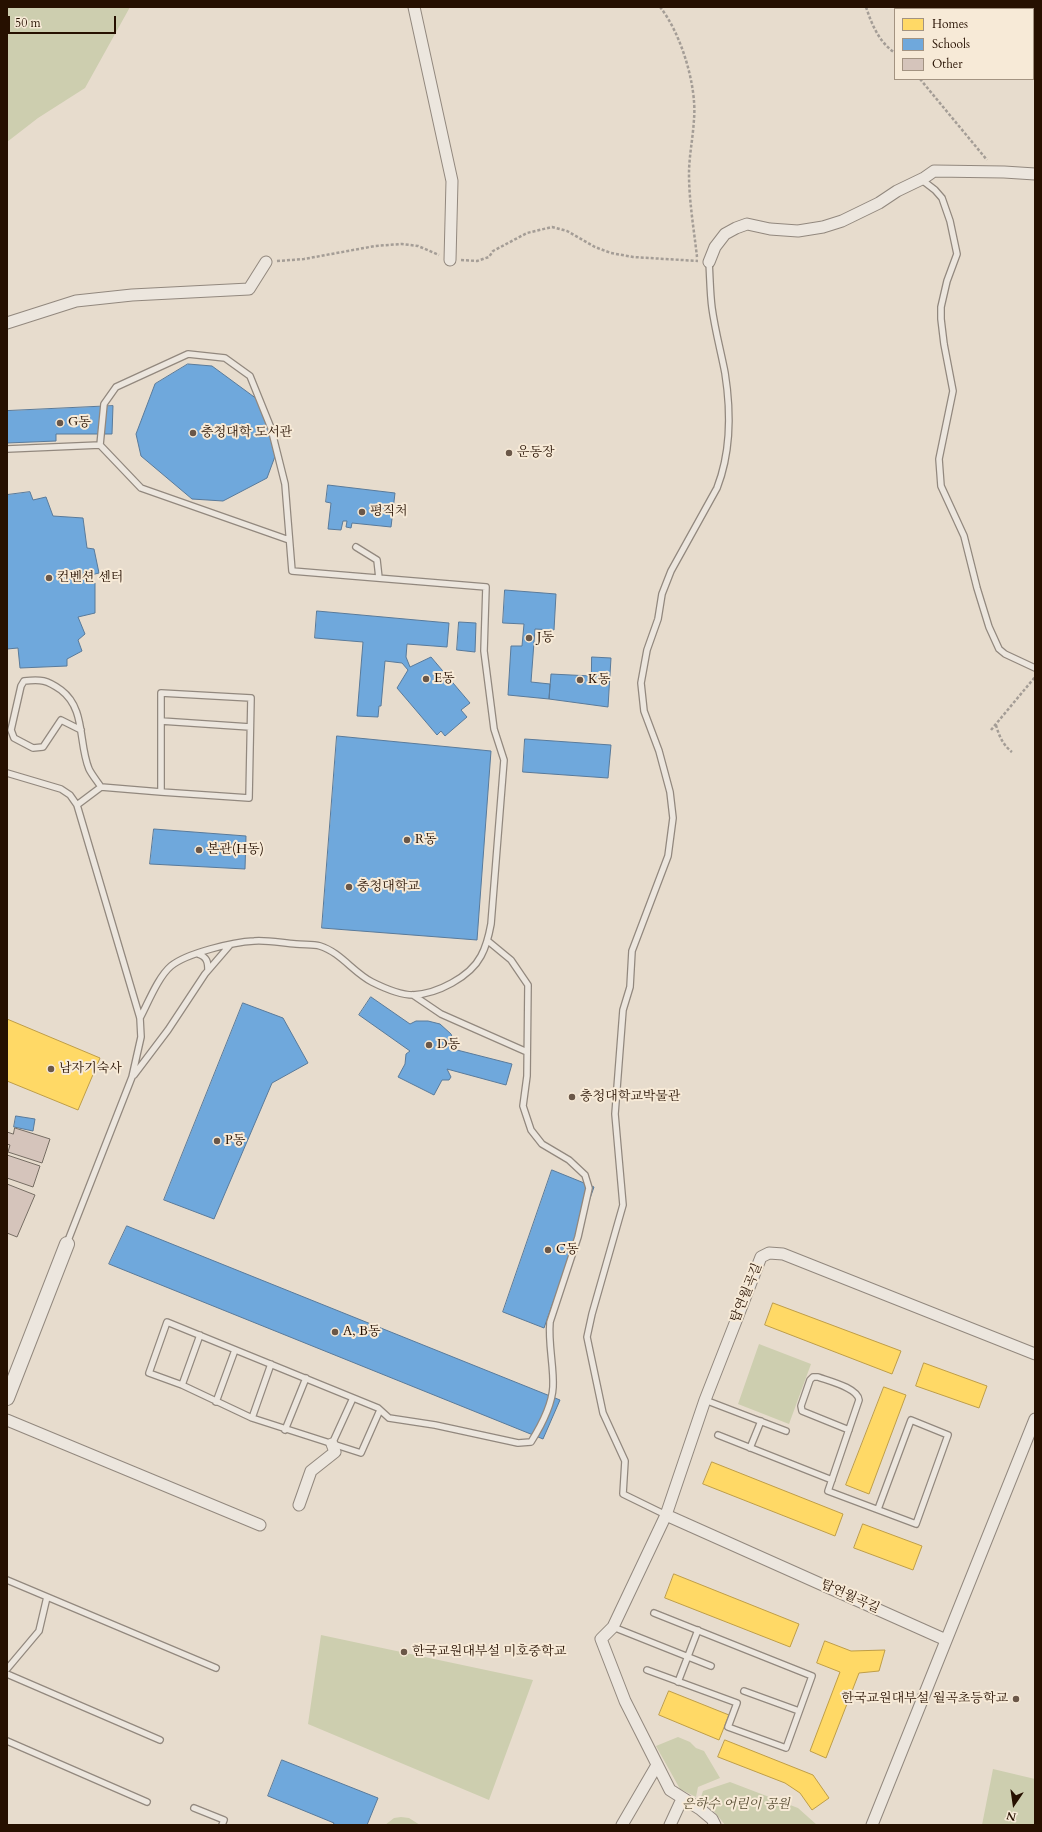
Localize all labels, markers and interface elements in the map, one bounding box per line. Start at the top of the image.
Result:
scale bar [10,8,118,34]
legend [894,8,1034,80]
text: 50 m [15,15,41,31]
text: Homes [932,16,968,32]
text: Schools [932,36,970,52]
text: Other [932,56,963,72]
place label: G동 [68,415,91,431]
marker: G동 [55,418,65,428]
place label: 충청대학 도서관 [201,425,292,441]
marker: 충청대학 도서관 [188,428,198,438]
place label: 운동장 [517,445,555,461]
marker: 운동장 [504,448,514,458]
place label: 평직처 [370,504,408,520]
marker: 평직처 [357,507,367,517]
place label: 컨벤션 센터 [57,570,123,586]
marker: 컨벤션 센터 [44,573,54,583]
place label: J동 [537,630,554,646]
marker: J동 [524,633,534,643]
place label: E동 [434,671,455,687]
place label: K동 [588,672,610,688]
marker: E동 [421,674,431,684]
marker: K동 [575,675,585,685]
place label: R동 [415,832,437,848]
marker: R동 [402,835,412,845]
place label: 본관(H동) [207,842,264,858]
marker: 본관(H동) [194,845,204,855]
place label: 충청대학교 [357,879,420,895]
marker: 충청대학교 [344,882,354,892]
place label: D동 [437,1037,460,1053]
marker: D동 [424,1040,434,1050]
place label: 남자기숙사 [59,1061,122,1077]
marker: 남자기숙사 [46,1064,56,1074]
place label: 충청대학교박물관 [580,1089,680,1105]
marker: 충청대학교박물관 [567,1092,577,1102]
place label: P동 [225,1133,245,1149]
marker: P동 [212,1136,222,1146]
place label: C동 [556,1242,578,1258]
marker: C동 [543,1245,553,1255]
street label: 탑연월곡길 [728,1261,766,1325]
place label: A, B동 [343,1324,380,1340]
marker: A, B동 [330,1327,340,1337]
street label: 탑연월곡길 [818,1577,882,1617]
place label: 한국교원대부설 미호중학교 [412,1644,566,1660]
marker: 한국교원대부설 미호중학교 [399,1647,409,1657]
place label: 한국교원대부설 월곡초등학교 [841,1691,1008,1707]
marker: 한국교원대부설 월곡초등학교 [1011,1694,1021,1704]
north arrow [994,1784,1034,1824]
park label: 은하수 어린이 공원 [682,1797,790,1813]
text: N [1005,1808,1018,1825]

